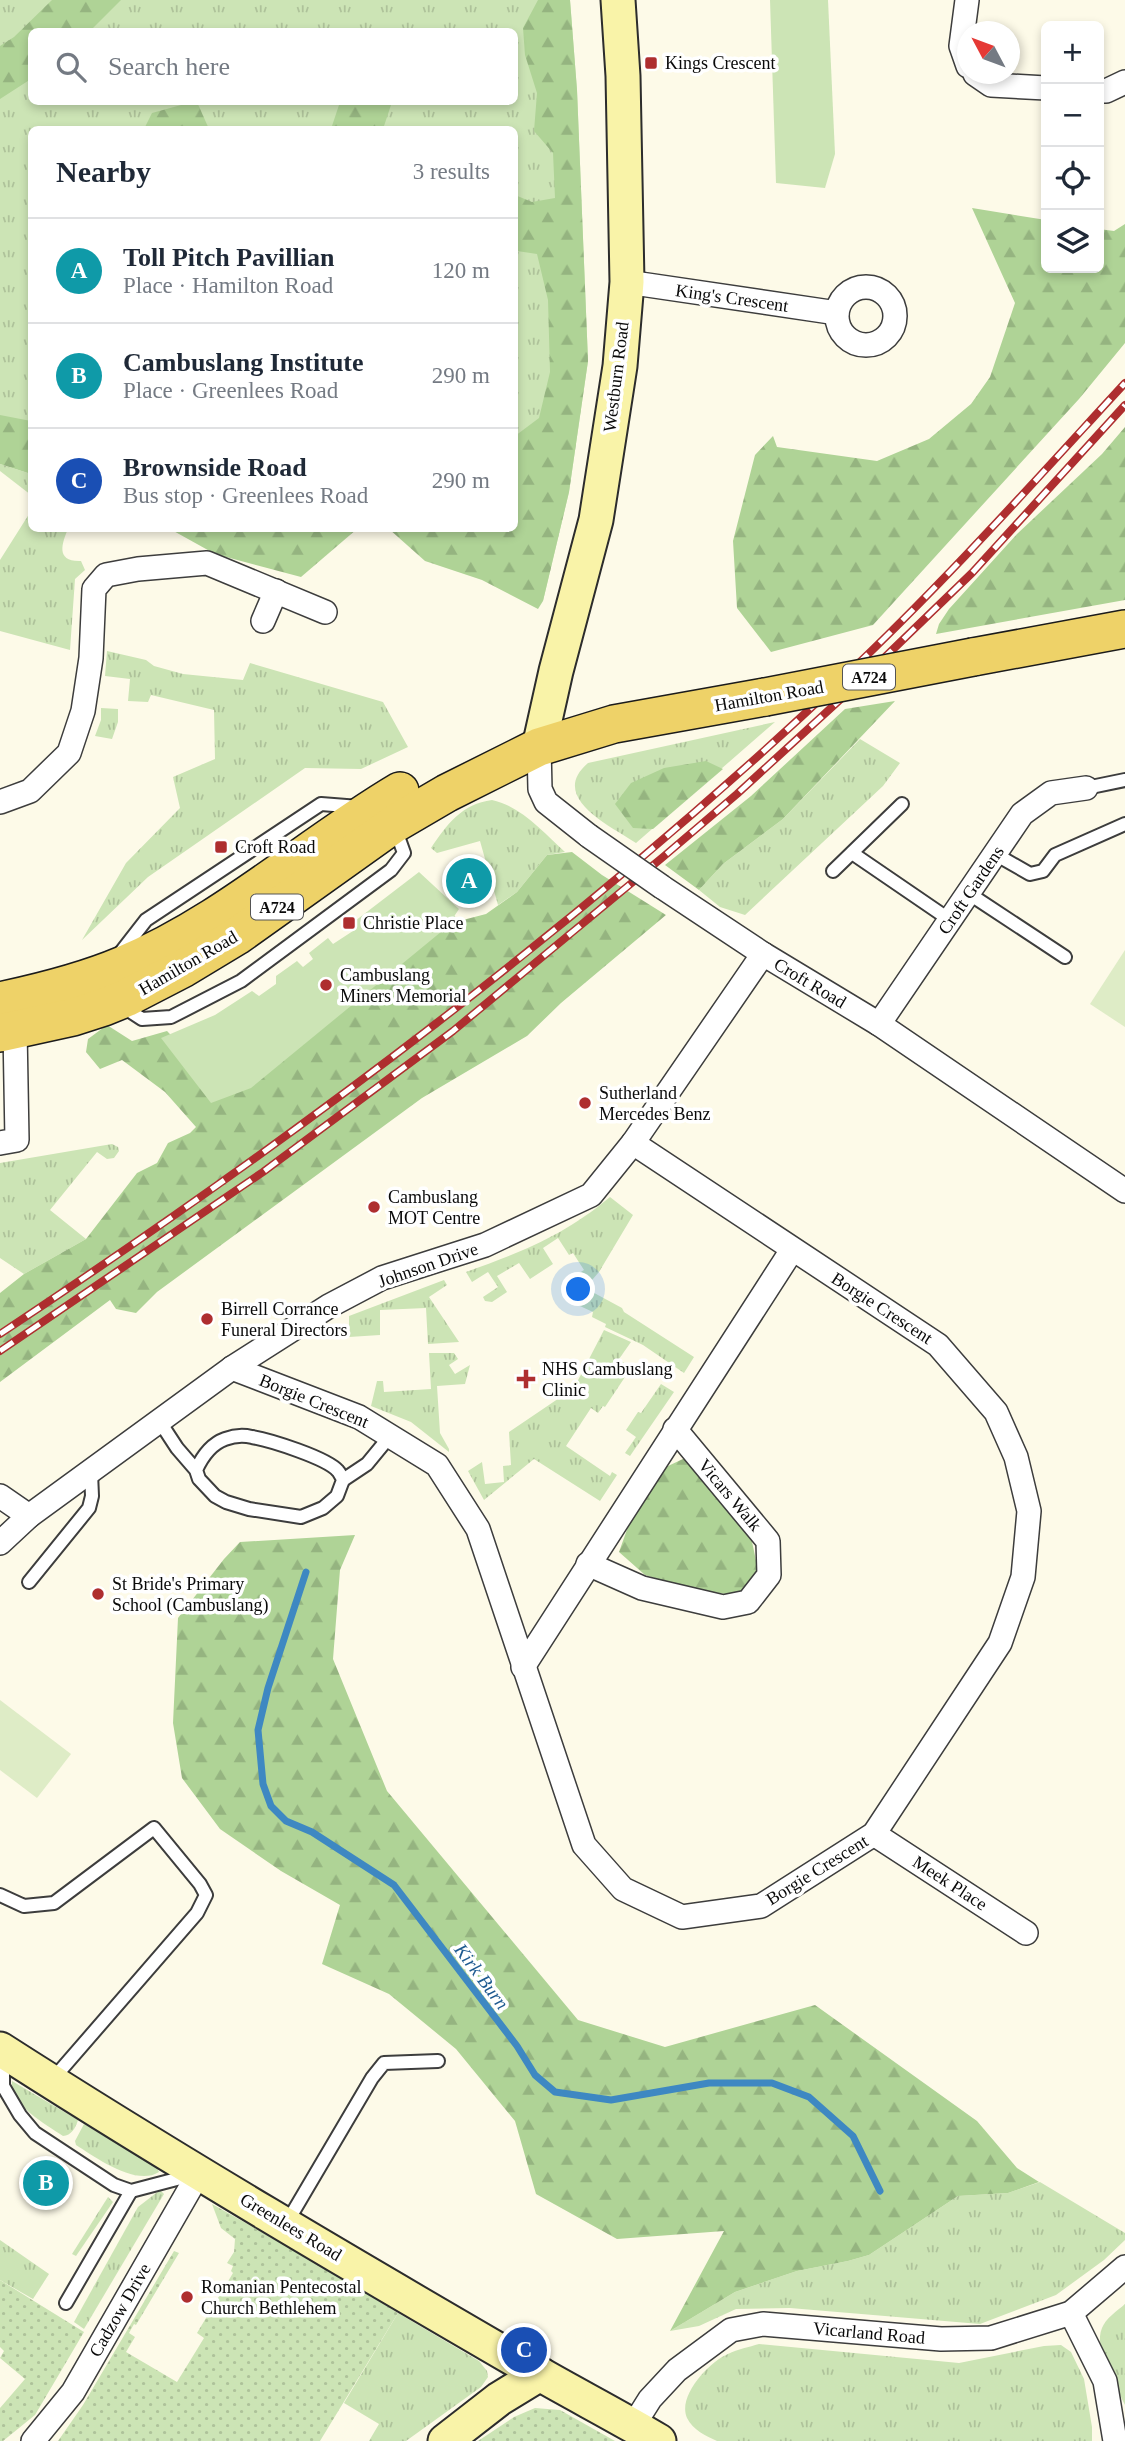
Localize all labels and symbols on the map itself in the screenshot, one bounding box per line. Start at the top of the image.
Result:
north arrow [957,21,1020,84]
place label: Kings Crescent [665,53,775,73]
marker: Kings Crescent [643,55,659,71]
street label: King's Crescent [674,280,790,316]
street label: Westburn Road [599,321,633,433]
road number: A724 [843,664,895,690]
street label: Hamilton Road [713,677,825,715]
place label: Croft Road [235,837,316,857]
marker: Croft Road [213,839,229,855]
street label: Croft Gardens [934,842,1008,938]
pin: A [446,855,492,907]
road number: A724 [251,894,303,920]
place label: Christie Place [363,913,463,933]
marker: Christie Place [341,915,357,931]
street label: Hamilton Road [135,927,241,999]
street label: Croft Road [770,954,850,1012]
place label: Cambuslang Miners Memorial [340,965,466,1006]
marker: Cambuslang Miners Memorial [318,977,334,993]
place label: Sutherland Mercedes Benz [599,1083,710,1124]
marker: Sutherland Mercedes Benz [577,1095,593,1111]
place label: Cambuslang MOT Centre [388,1187,480,1228]
marker: Cambuslang MOT Centre [366,1199,382,1215]
street label: Johnson Drive [375,1239,481,1291]
street label: Borgie Crescent [828,1268,936,1348]
your location [561,1272,595,1306]
place label: Birrell Corrance Funeral Directors [221,1299,347,1340]
marker: Birrell Corrance Funeral Directors [199,1311,215,1327]
place label: NHS Cambuslang Clinic [542,1359,673,1400]
marker: NHS Cambuslang Clinic [516,1369,536,1389]
street label: Borgie Crescent [256,1370,372,1432]
street label: Vicars Walk [694,1455,766,1535]
place label: St Bride's Primary School (Cambuslang) [112,1574,268,1616]
marker: St Bride's Primary School (Cambuslang) [90,1586,106,1602]
street label: Borgie Crescent [762,1831,872,1909]
street label: Meek Place [909,1852,991,1914]
water label: Kirk Burn [450,1939,513,2013]
pin: B [23,2157,69,2209]
street label: Greenlees Road [237,2189,345,2265]
street label: Cadzow Drive [85,2260,155,2360]
place label: Romanian Pentecostal Church Bethlehem [201,2277,361,2318]
marker: Romanian Pentecostal Church Bethlehem [179,2289,195,2305]
street label: Vicarland Road [812,2318,926,2348]
pin: C [501,2324,547,2376]

